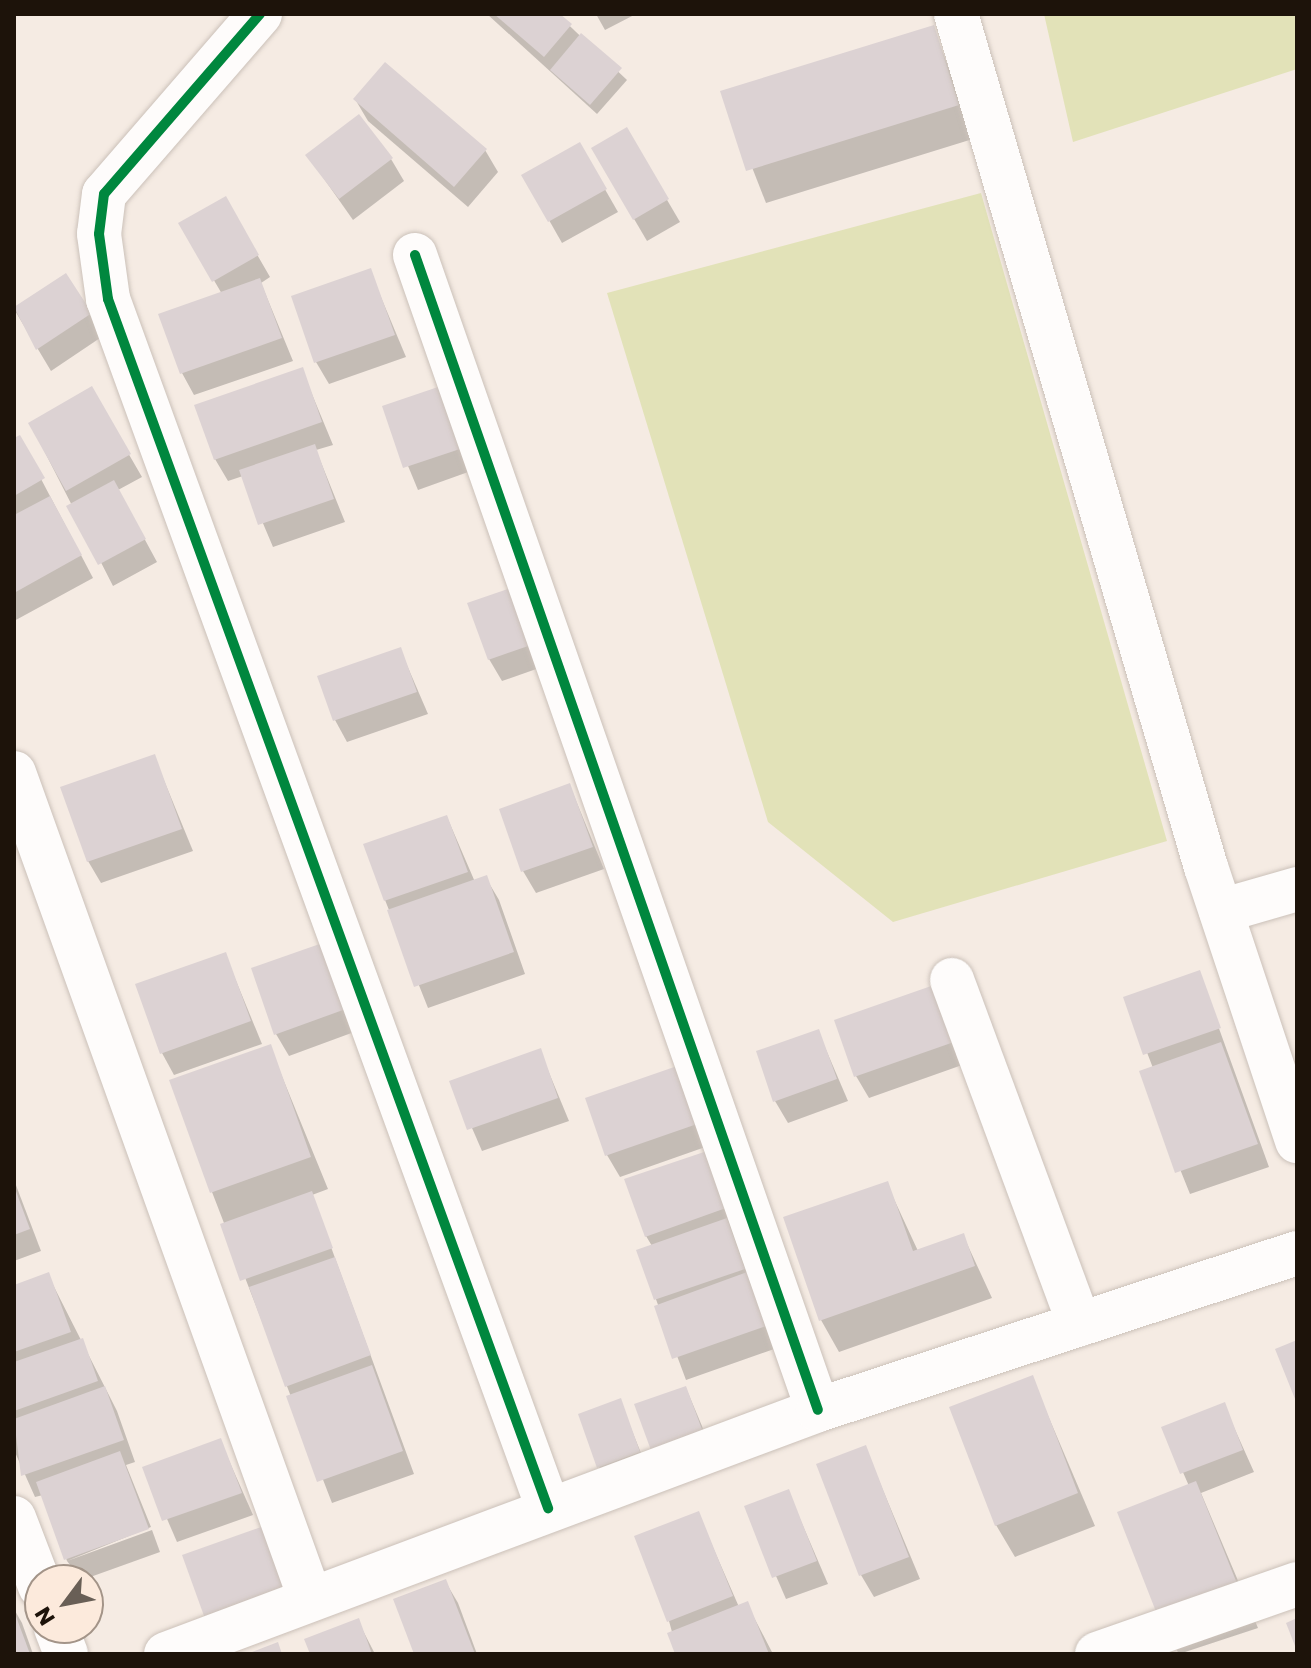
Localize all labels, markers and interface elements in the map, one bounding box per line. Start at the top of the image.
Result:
north arrow [24,1564,104,1644]
text: N [27,1601,62,1631]

